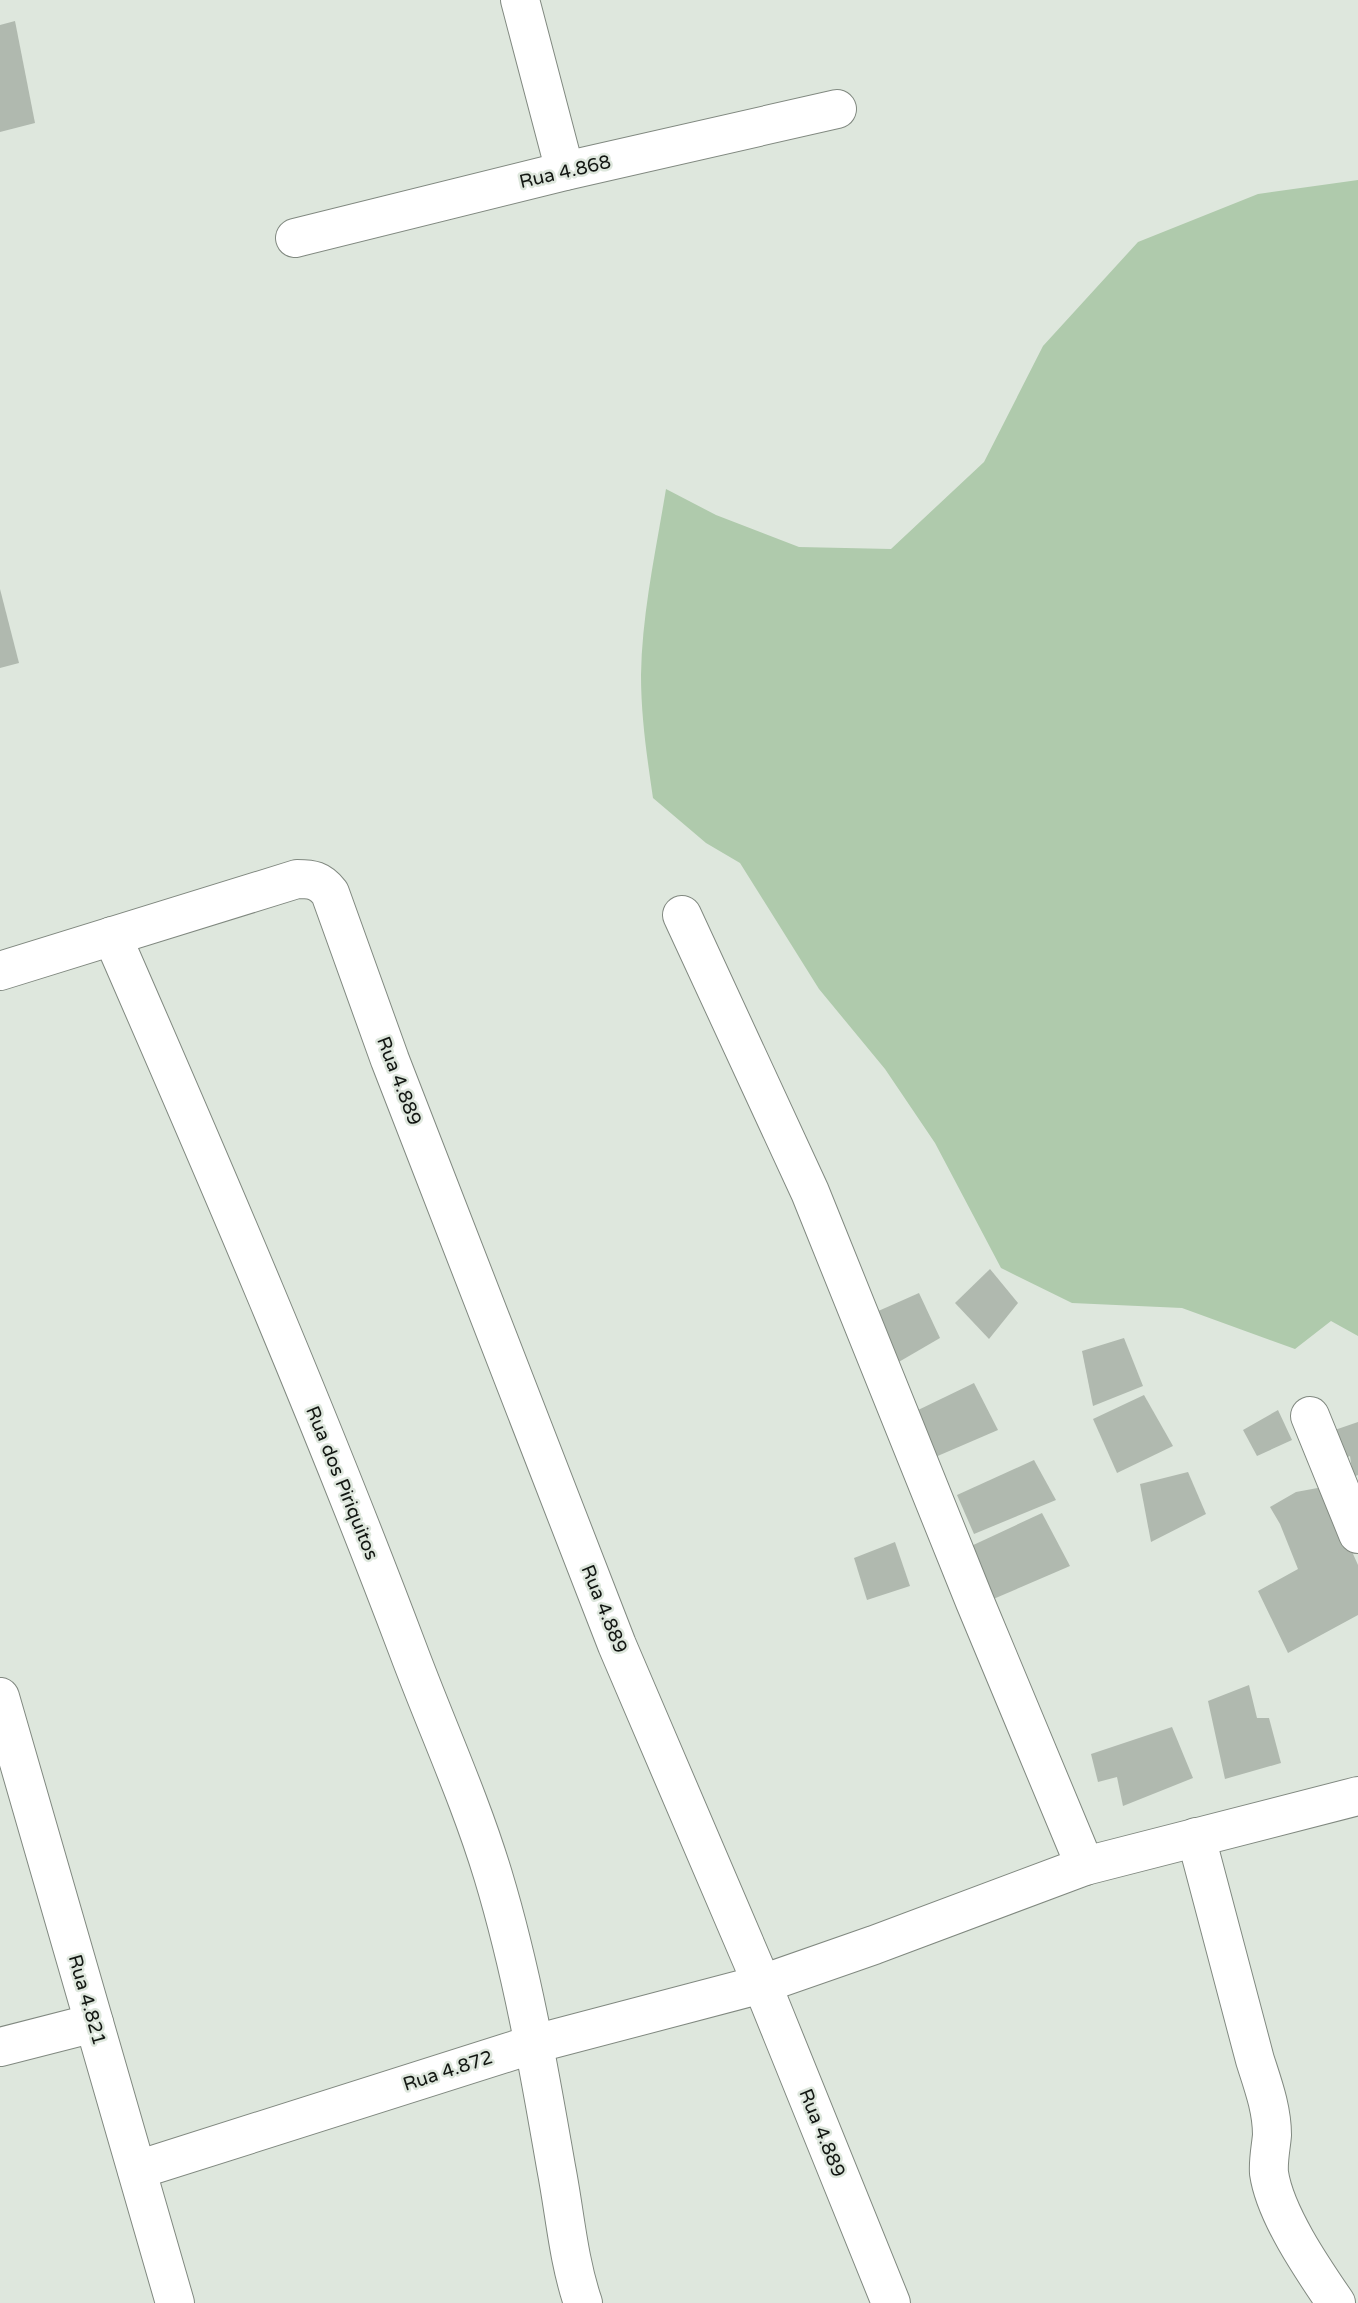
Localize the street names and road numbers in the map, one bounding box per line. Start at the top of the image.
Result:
street label: Rua 4.868 [517,151,613,193]
street label: Rua 4.889 [372,1034,426,1128]
street label: Rua dos Piriquitos [301,1403,383,1563]
street label: Rua 4.889 [576,1562,632,1656]
street label: Rua 4.821 [64,1952,110,2048]
street label: Rua 4.872 [400,2046,496,2096]
street label: Rua 4.889 [794,2086,850,2180]

